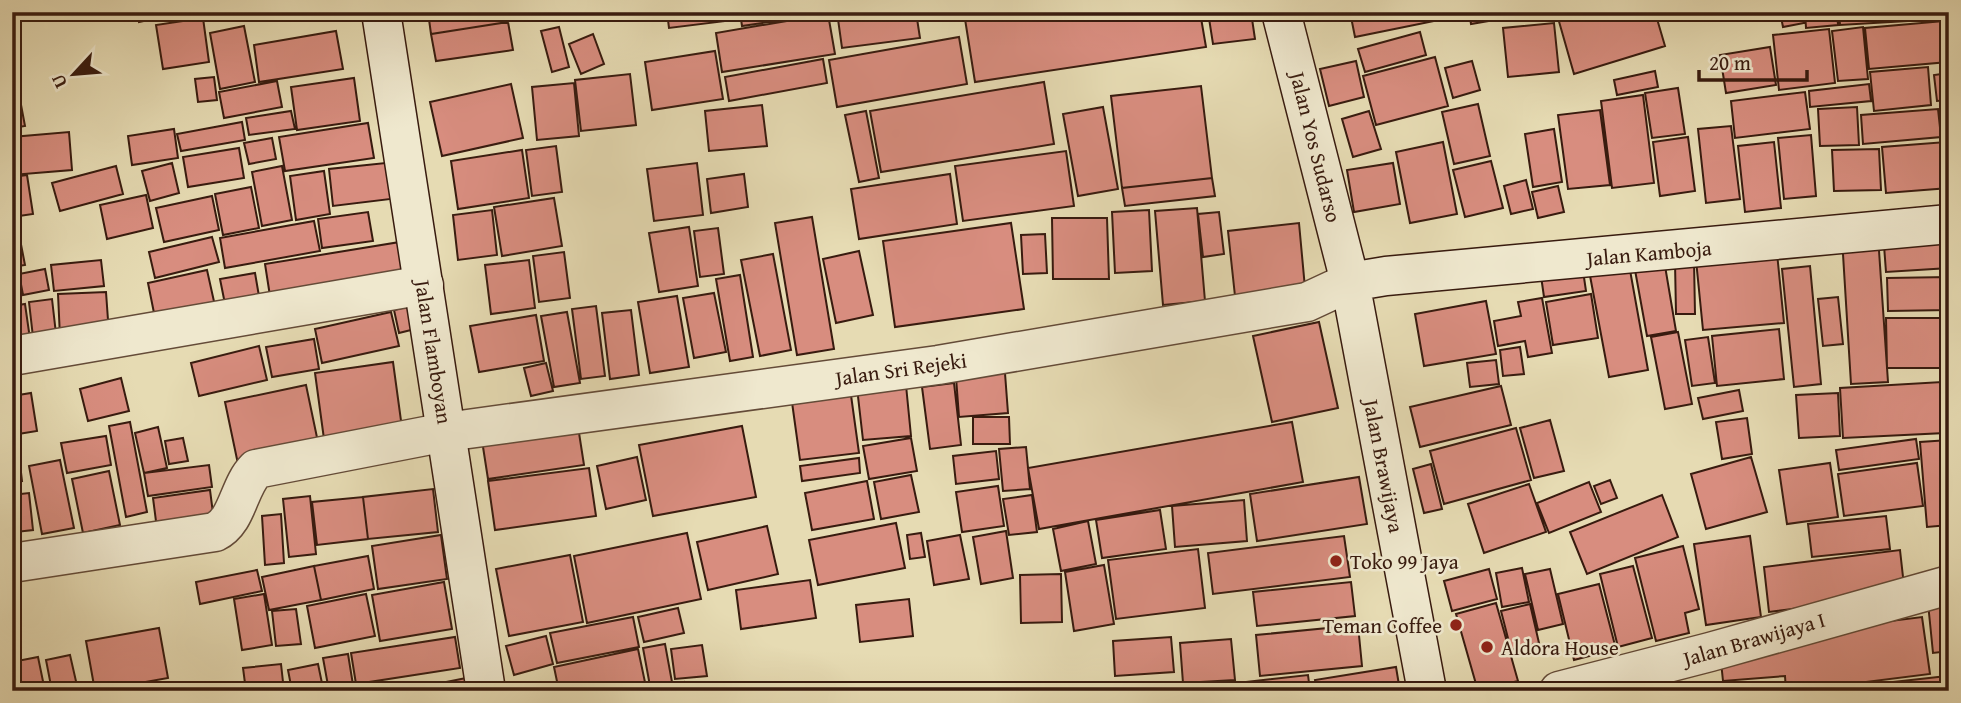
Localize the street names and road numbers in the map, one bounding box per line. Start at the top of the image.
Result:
street label: Jalan Yos Sudarso [1282,65,1350,226]
street label: Jalan Kamboja [1582,232,1713,274]
street label: Jalan Flamboyan [407,275,461,426]
street label: Jalan Sri Rejeki [830,344,969,394]
street label: Jalan Brawijaya [1355,394,1412,535]
street label: Jalan Brawijaya I [1677,604,1829,675]

